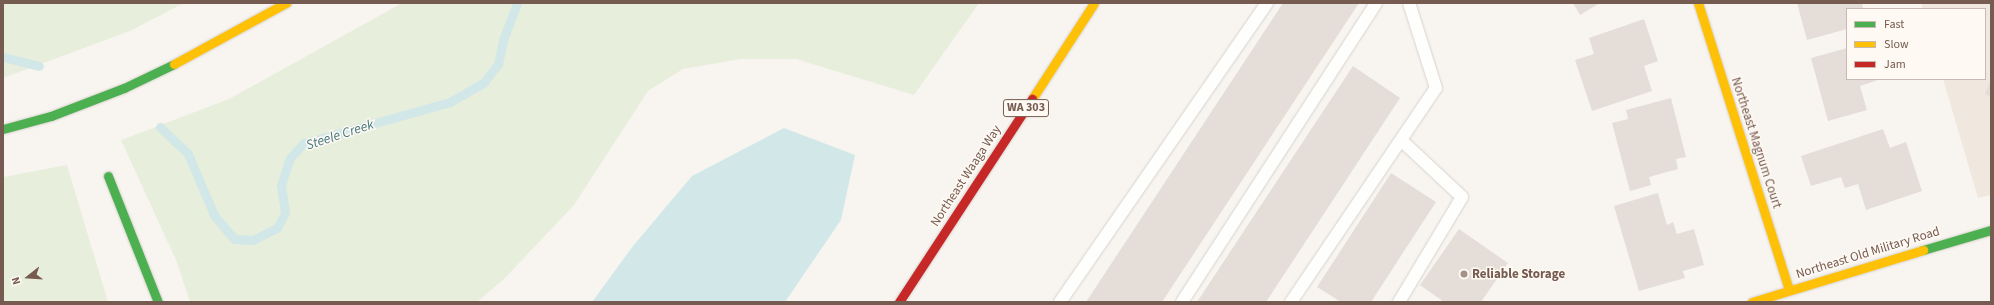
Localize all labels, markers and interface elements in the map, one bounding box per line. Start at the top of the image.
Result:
legend [1846,8,1986,80]
text: Fast [1884,16,1904,33]
text: Slow [1884,36,1909,53]
text: Jam [1884,56,1906,73]
street label: Northeast Magnum Court [1727,75,1785,211]
road number: WA 303 [1002,98,1050,118]
water label: Steele Creek [304,116,376,154]
street label: Northeast Waaga Way [927,122,1005,230]
street label: Northeast Old Military Road [1794,224,1942,282]
north arrow [8,257,48,297]
place label: Reliable Storage [1472,266,1565,282]
marker: Reliable Storage [1459,269,1469,279]
text: N [8,275,24,286]

